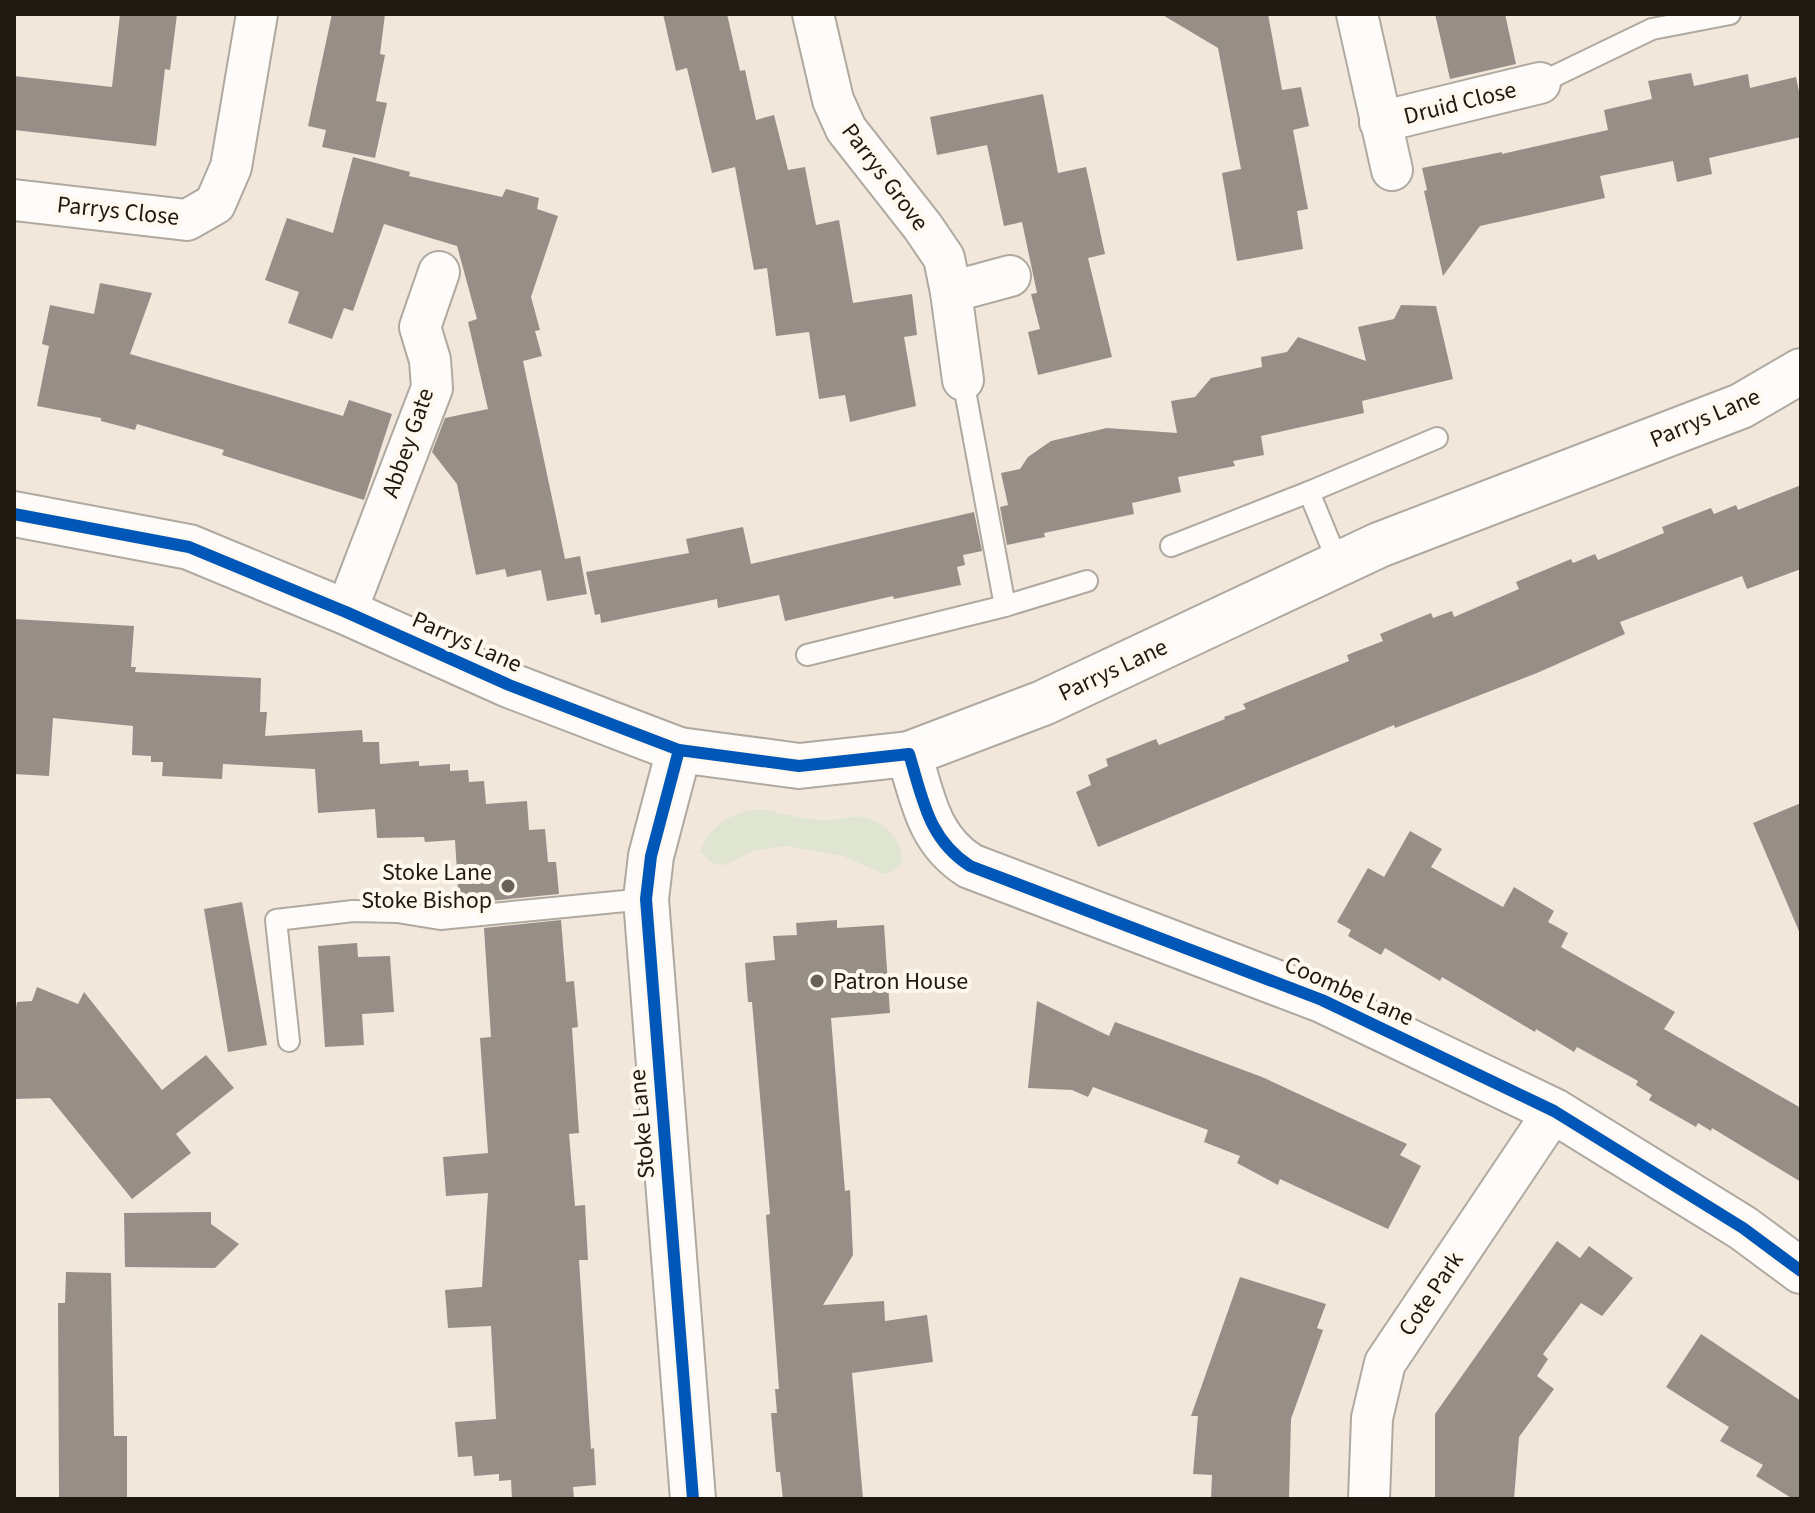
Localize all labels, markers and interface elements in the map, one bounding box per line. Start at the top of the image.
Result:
street label: Druid Close [1400,72,1520,134]
street label: Parrys Grove [833,116,937,238]
street label: Parrys Close [55,187,181,235]
street label: Parrys Lane [1644,379,1766,457]
street label: Abbey Gate [373,383,443,503]
street label: Parrys Lane [407,602,527,682]
street label: Parrys Lane [1053,629,1173,711]
place label: Stoke Lane Stoke Bishop [361,855,492,918]
marker: Stoke Lane Stoke Bishop [499,877,517,895]
street label: Coombe Lane [1279,947,1419,1035]
place label: Patron House [833,964,968,999]
marker: Patron House [808,972,826,990]
street label: Stoke Lane [620,1068,664,1180]
street label: Cote Park [1390,1244,1472,1343]

